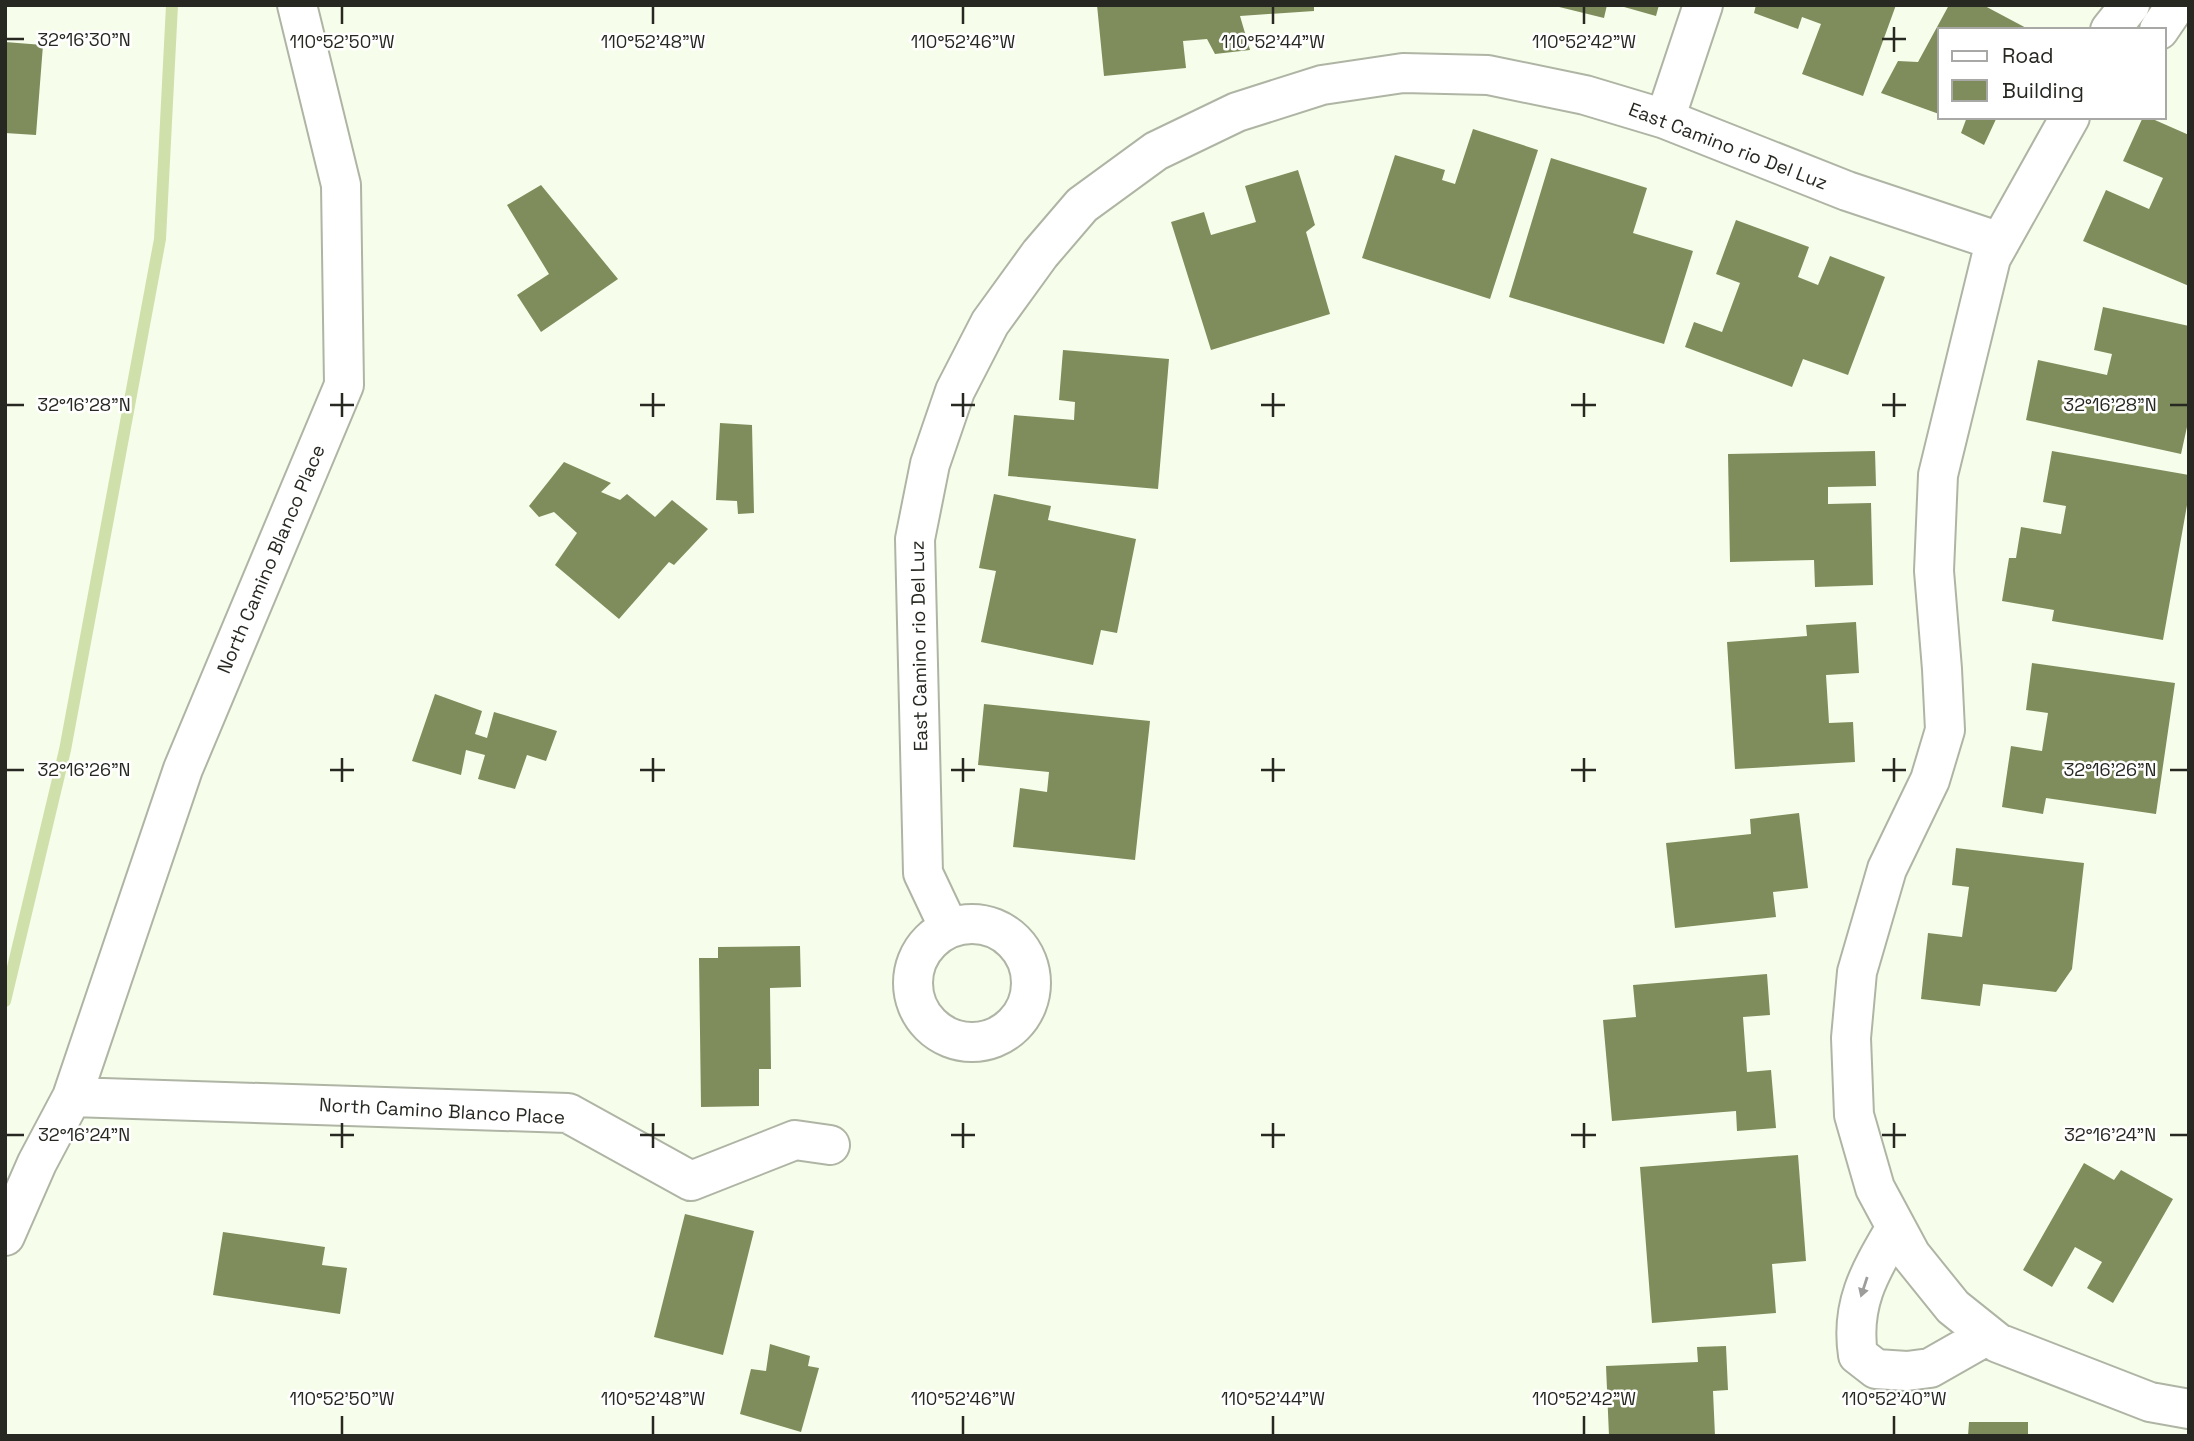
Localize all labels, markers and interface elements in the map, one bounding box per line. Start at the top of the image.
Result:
text: 32°16'30"N [37,28,131,51]
legend [1938,28,2166,119]
text: 110°52'50"W [289,30,395,53]
text: 110°52'48"W [601,30,706,53]
text: 110°52'46"W [911,30,1015,53]
text: 110°52'44"W [1221,30,1325,53]
text: 110°52'42"W [1532,30,1636,53]
text: Road [2002,42,2054,69]
text: Building [2002,77,2084,104]
street label: East Camino rio Del Luz [1625,97,1831,195]
text: 32°16'28"N [37,393,131,416]
text: 32°16'28"N [2063,393,2157,416]
street label: North Camino Blanco Place [211,441,331,677]
street label: East Camino rio Del Luz [905,540,933,752]
text: 32°16'26"N [37,758,131,781]
text: 32°16'26"N [2063,758,2157,781]
street label: North Camino Blanco Place [318,1092,566,1130]
text: 32°16'24"N [38,1123,130,1146]
text: 32°16'24"N [2064,1123,2156,1146]
one-way arrow [1859,1277,1869,1298]
text: 110°52'50"W [289,1387,395,1410]
text: 110°52'48"W [601,1387,706,1410]
text: 110°52'46"W [911,1387,1015,1410]
text: 110°52'44"W [1221,1387,1325,1410]
text: 110°52'42"W [1532,1387,1636,1410]
text: 110°52'40"W [1842,1387,1947,1410]

